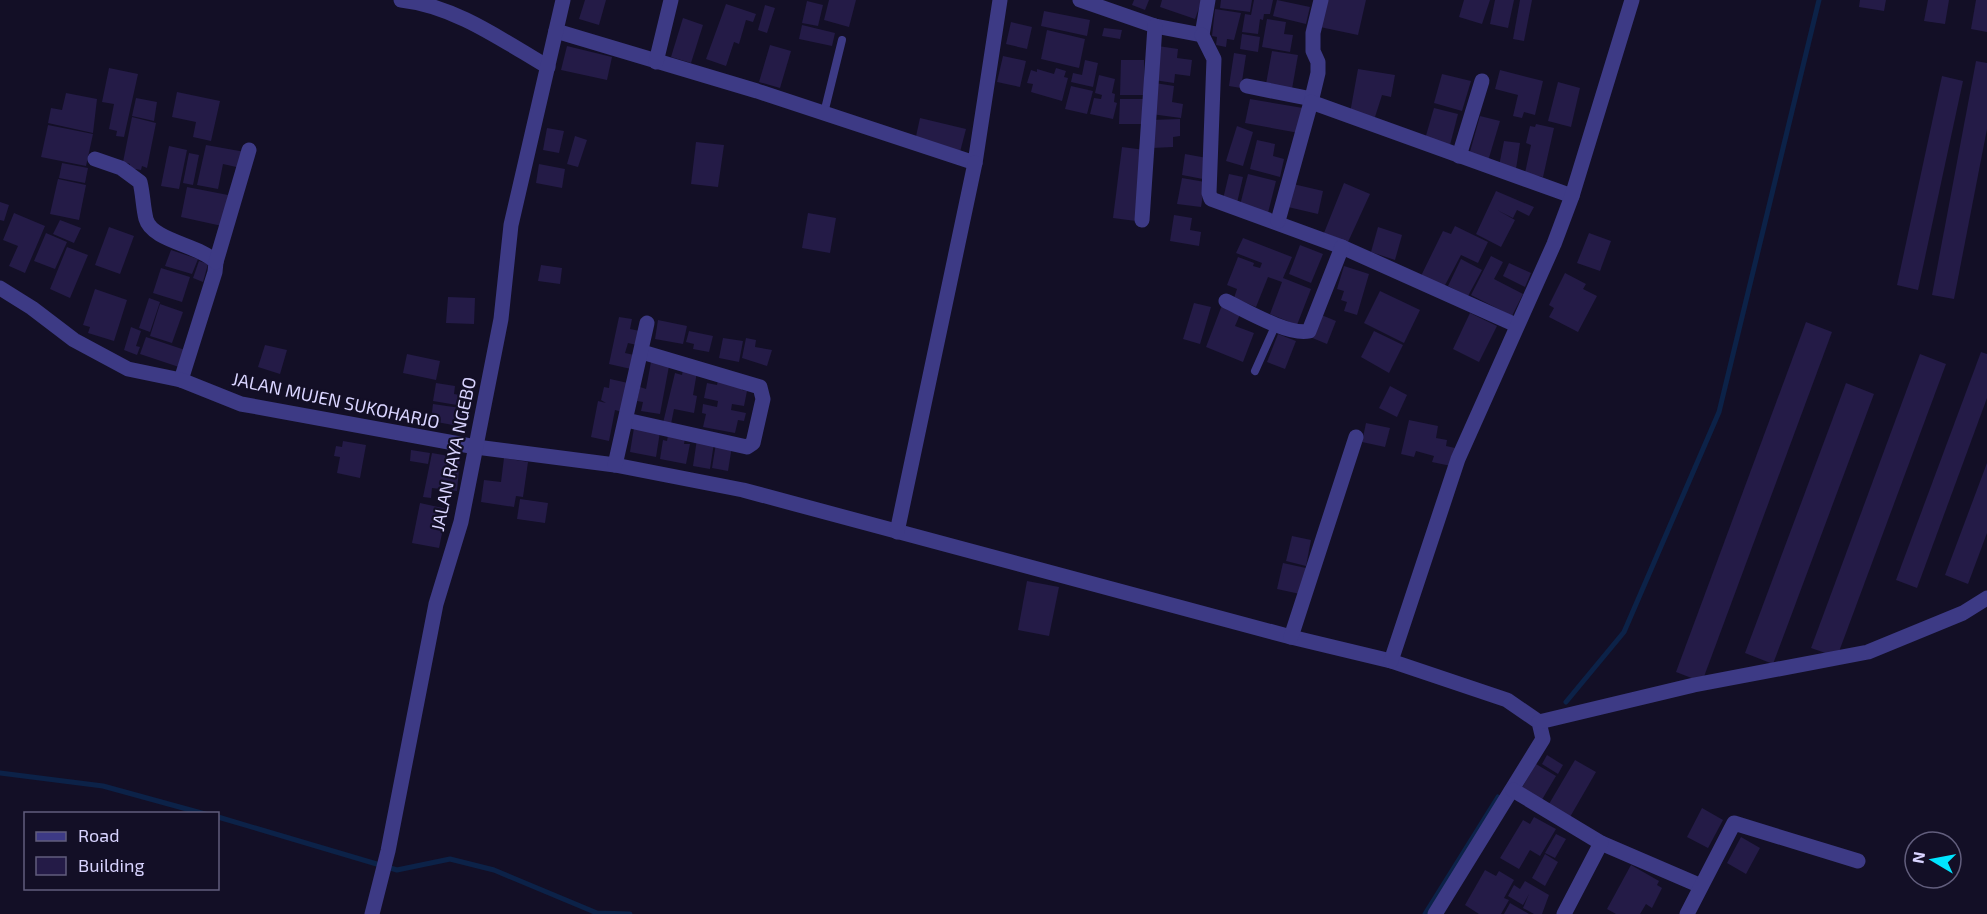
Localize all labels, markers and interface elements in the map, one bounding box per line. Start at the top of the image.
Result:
street label: JALAN MUJEN SUKOHARJO [230,367,442,433]
street label: JALAN RAYA NGEBO [426,375,480,533]
legend [24,812,219,890]
text: Road [78,824,119,846]
north arrow [1903,830,1963,890]
text: N [1907,850,1928,865]
text: Building [78,854,145,876]

